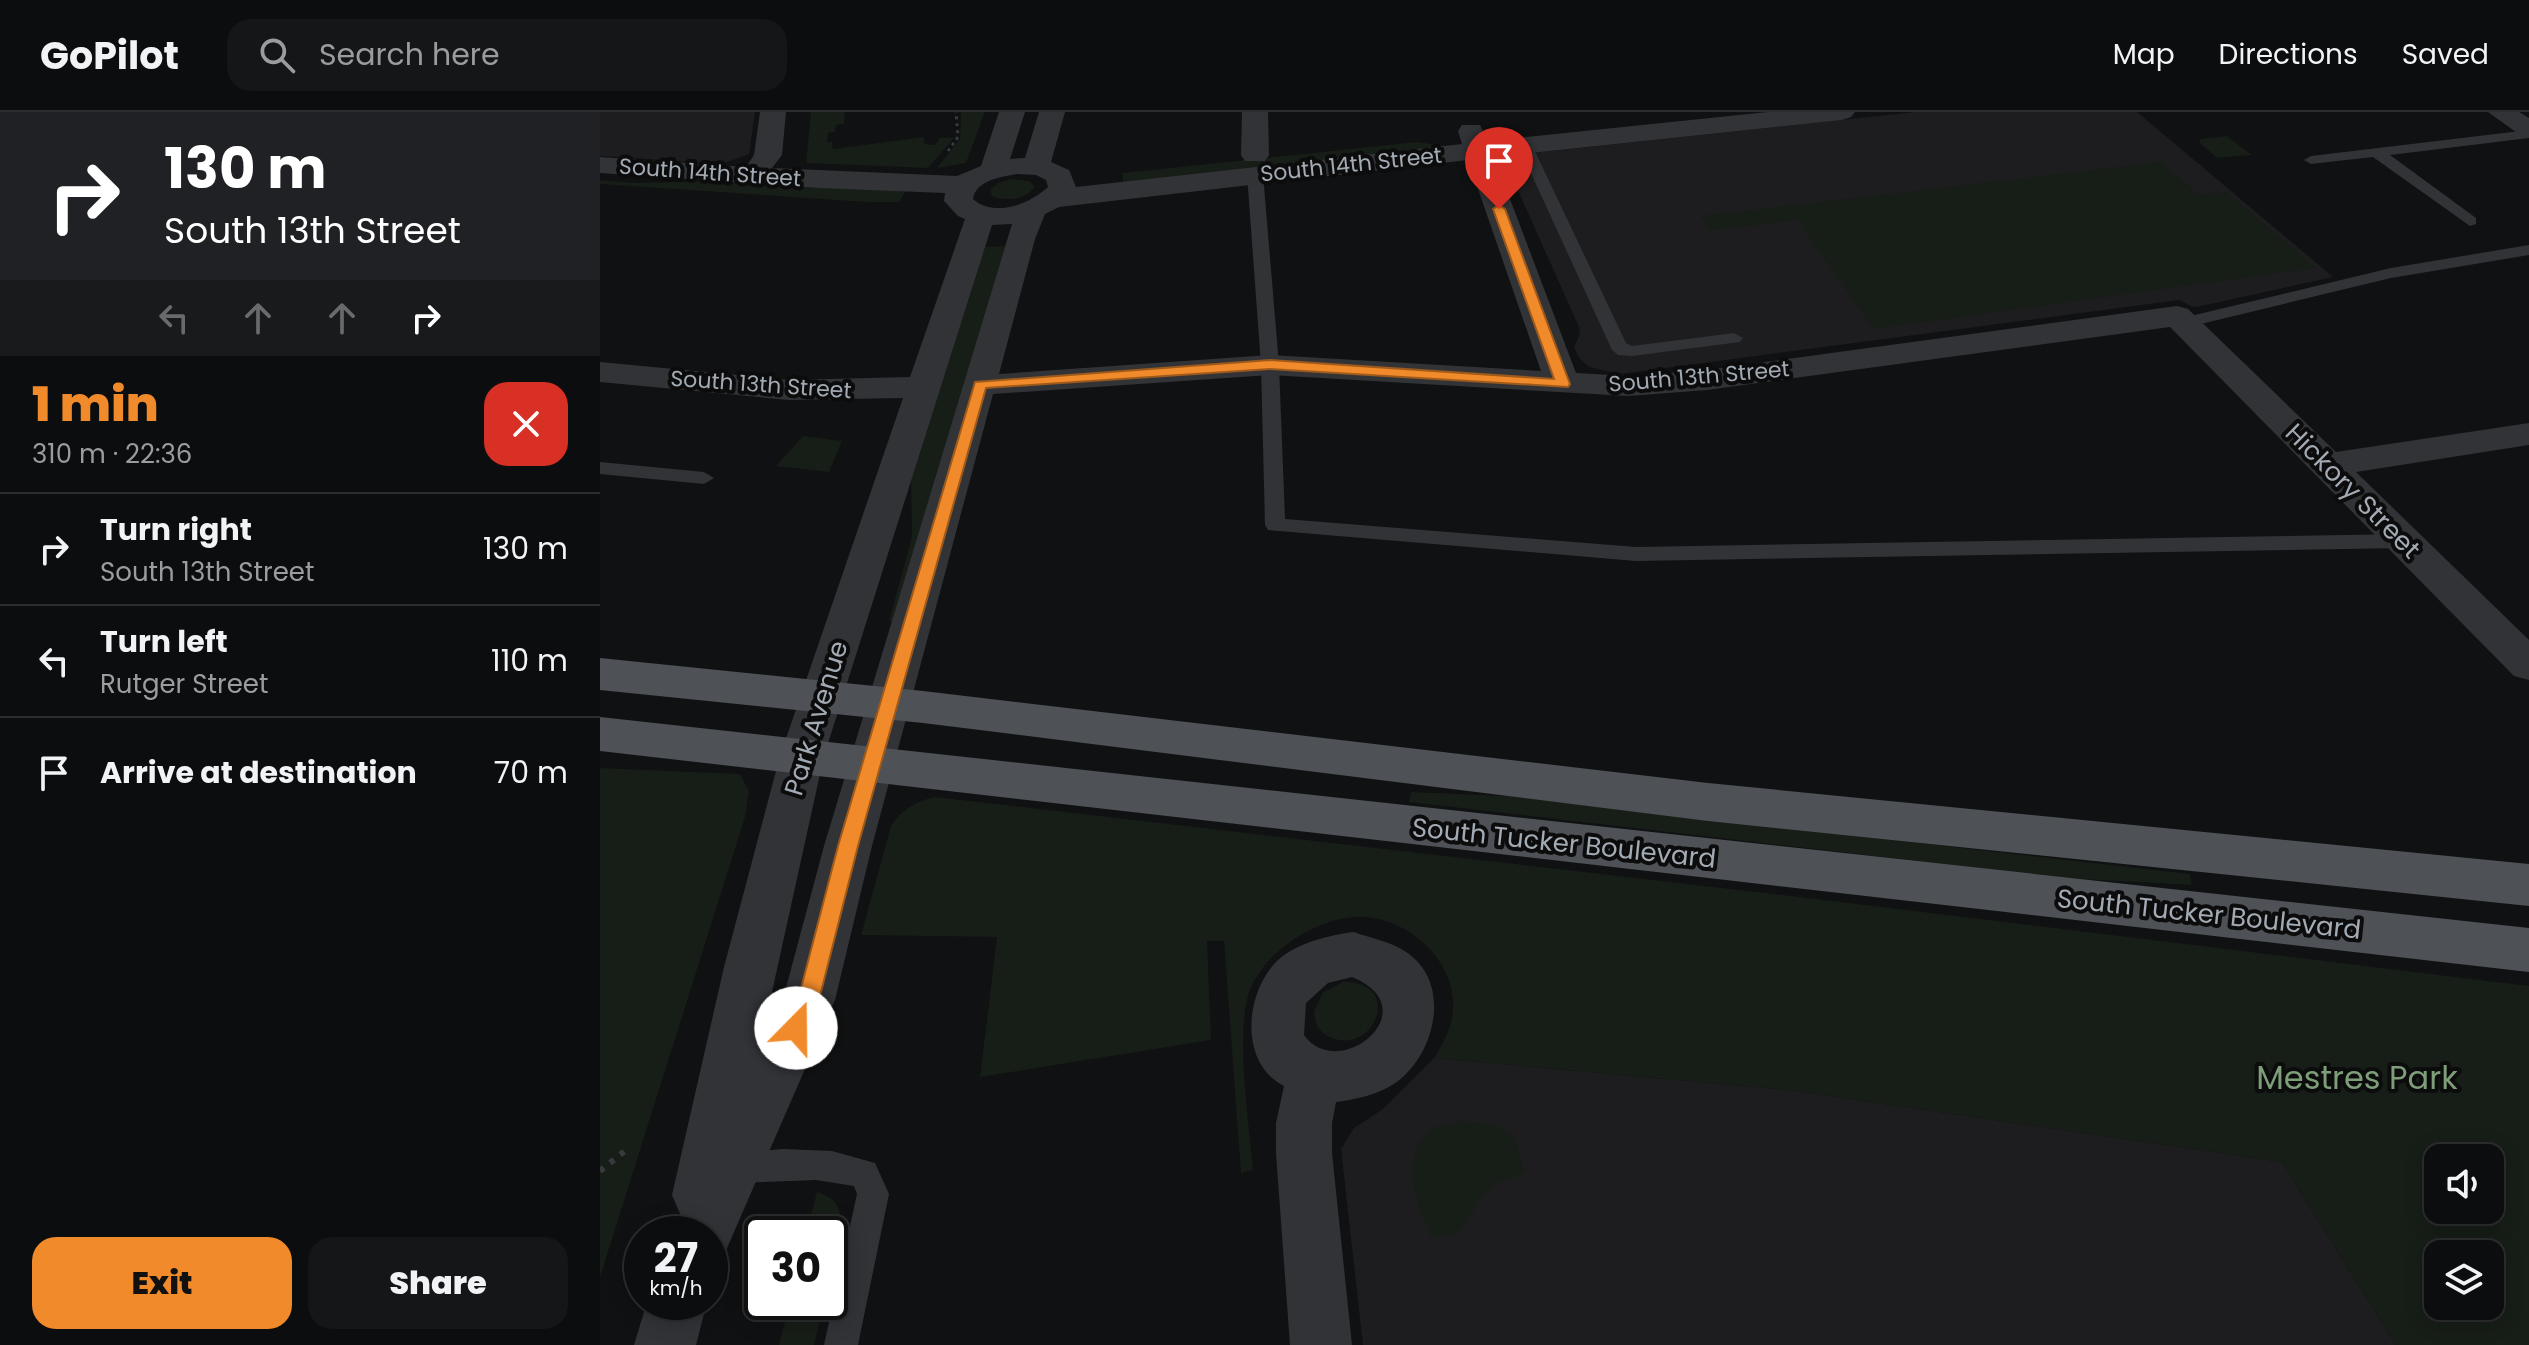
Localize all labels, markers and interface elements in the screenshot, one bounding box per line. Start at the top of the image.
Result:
search box [227,19,787,91]
text: GoPilot [40,29,179,82]
icon: search [255,33,299,77]
text: Search here [319,33,500,76]
text: Map [2113,35,2175,74]
text: Directions [2219,35,2358,74]
text: Saved [2402,35,2489,74]
pin [1465,127,1533,209]
text: 130 m [164,129,327,208]
icon: arrive [1477,139,1521,183]
street label: South 14th Street [1259,140,1443,189]
icon: right [32,144,136,248]
street label: South 14th Street [618,151,802,194]
text: South 13th Street [164,205,461,256]
icon: left [152,296,196,340]
icon: ahead [236,296,280,340]
icon: ahead [320,296,364,340]
icon: right [404,296,448,340]
street label: South 13th Street [1607,353,1791,400]
street label: South 13th Street [669,363,853,406]
text: 1 min [32,371,159,438]
button: close [484,382,568,466]
street label: Hickory Street [2277,415,2429,567]
text: 310 m · 22:36 [32,436,192,472]
text: Turn right [100,508,252,551]
icon: right [32,527,76,571]
text: 130 m [483,527,568,570]
text: South 13th Street [100,554,314,590]
text: Turn left [100,620,228,663]
street label: Park Avenue [775,636,857,800]
icon: left [32,639,76,683]
text: 110 m [491,639,568,682]
text: Rutger Street [100,666,268,702]
icon: arrive [32,751,76,795]
text: Arrive at destination [100,751,417,794]
text: 70 m [494,751,568,794]
street label: South Tucker Boulevard [1410,809,1718,877]
street label: South Tucker Boulevard [2055,880,2363,948]
position arrow [754,986,838,1070]
park label: Mestres Park [2256,1055,2458,1100]
map controls [2424,1144,2504,1320]
button: sound [2424,1144,2504,1224]
speed limit sign: 30 [744,1216,848,1320]
text: 27 [654,1230,698,1286]
button: Exit [32,1237,292,1329]
button: Share [308,1237,568,1329]
button: layers [2424,1240,2504,1320]
text: km/h [649,1274,703,1302]

